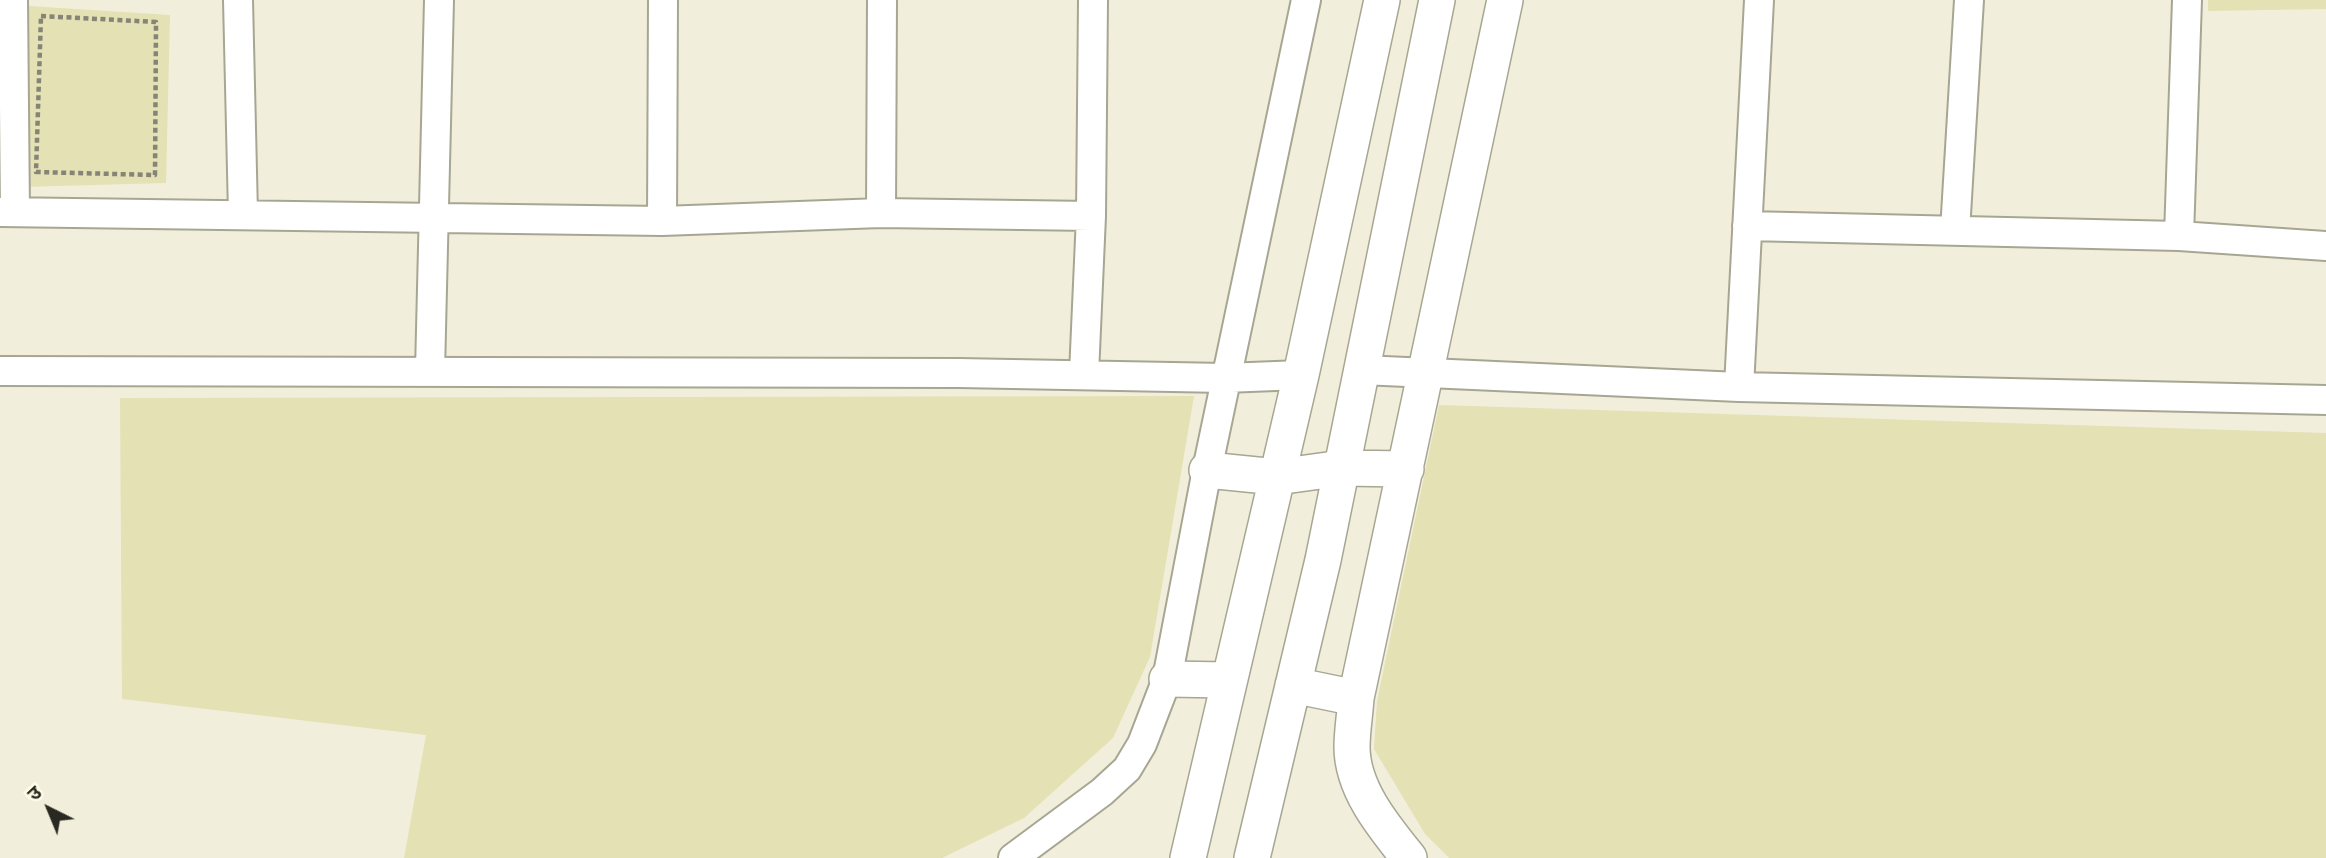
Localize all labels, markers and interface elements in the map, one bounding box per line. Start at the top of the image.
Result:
north arrow [14,774,84,844]
text: उ [22,781,46,805]

